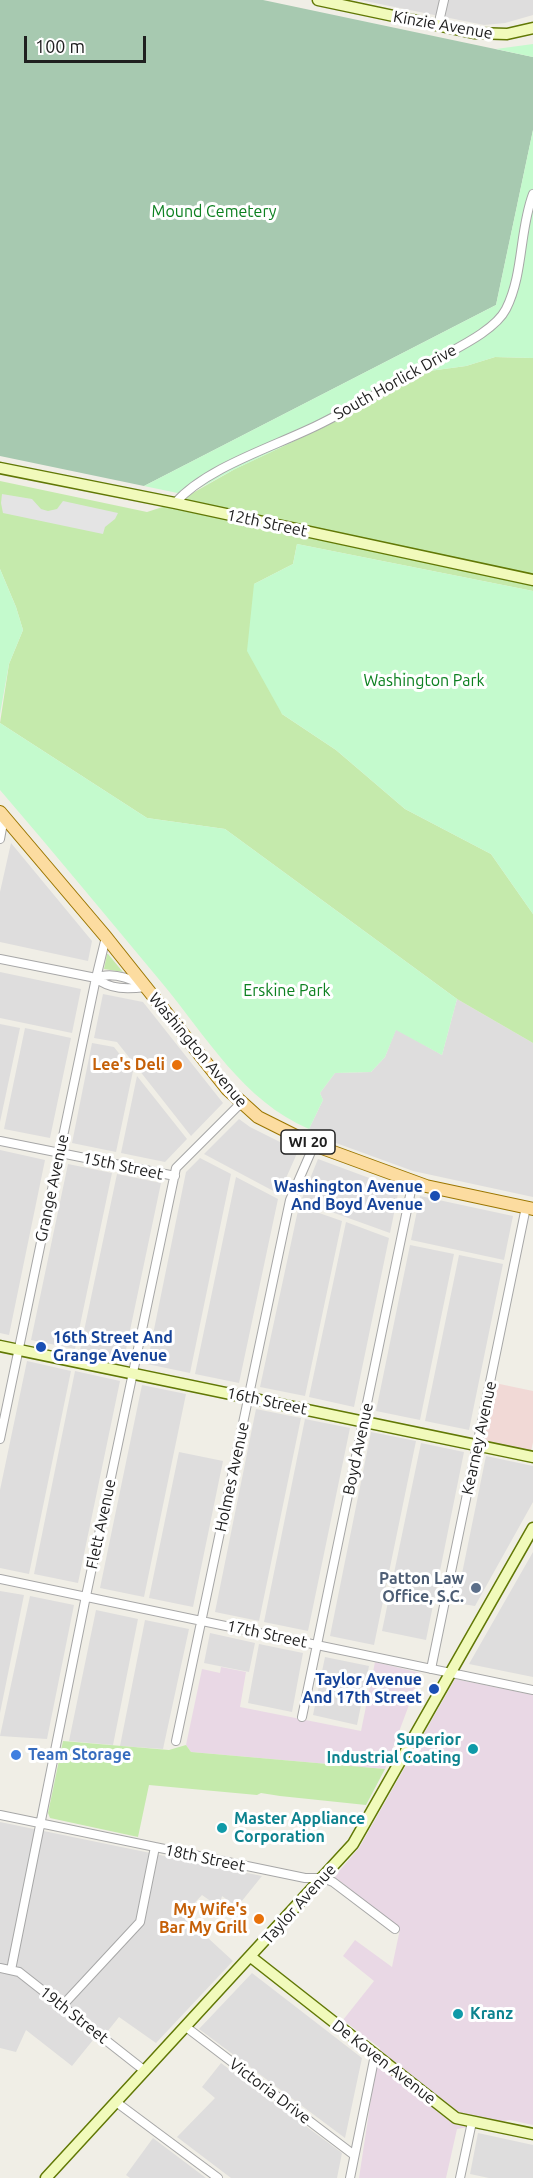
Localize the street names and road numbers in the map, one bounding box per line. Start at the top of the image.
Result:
street label: Kinzie Avenue [392,7,494,43]
street label: South Horlick Drive [330,340,460,424]
street label: 12th Street [225,505,309,541]
street label: Washington Avenue [145,989,251,1111]
road number: WI 20 [281,1130,335,1154]
street label: Grange Avenue [31,1132,73,1244]
street label: 15th Street [81,1148,165,1184]
street label: Kearney Avenue [458,1379,500,1497]
street label: 16th Street [225,1383,309,1419]
street label: Boyd Avenue [339,1401,377,1497]
street label: Holmes Avenue [211,1420,253,1534]
street label: Flett Avenue [82,1477,120,1571]
street label: 17th Street [225,1616,309,1652]
street label: 18th Street [163,1840,247,1876]
street label: Taylor Avenue [258,1860,340,1948]
street label: 19th Street [36,1982,112,2048]
street label: De Koven Avenue [328,2016,440,2108]
street label: Victoria Drive [225,2054,315,2128]

